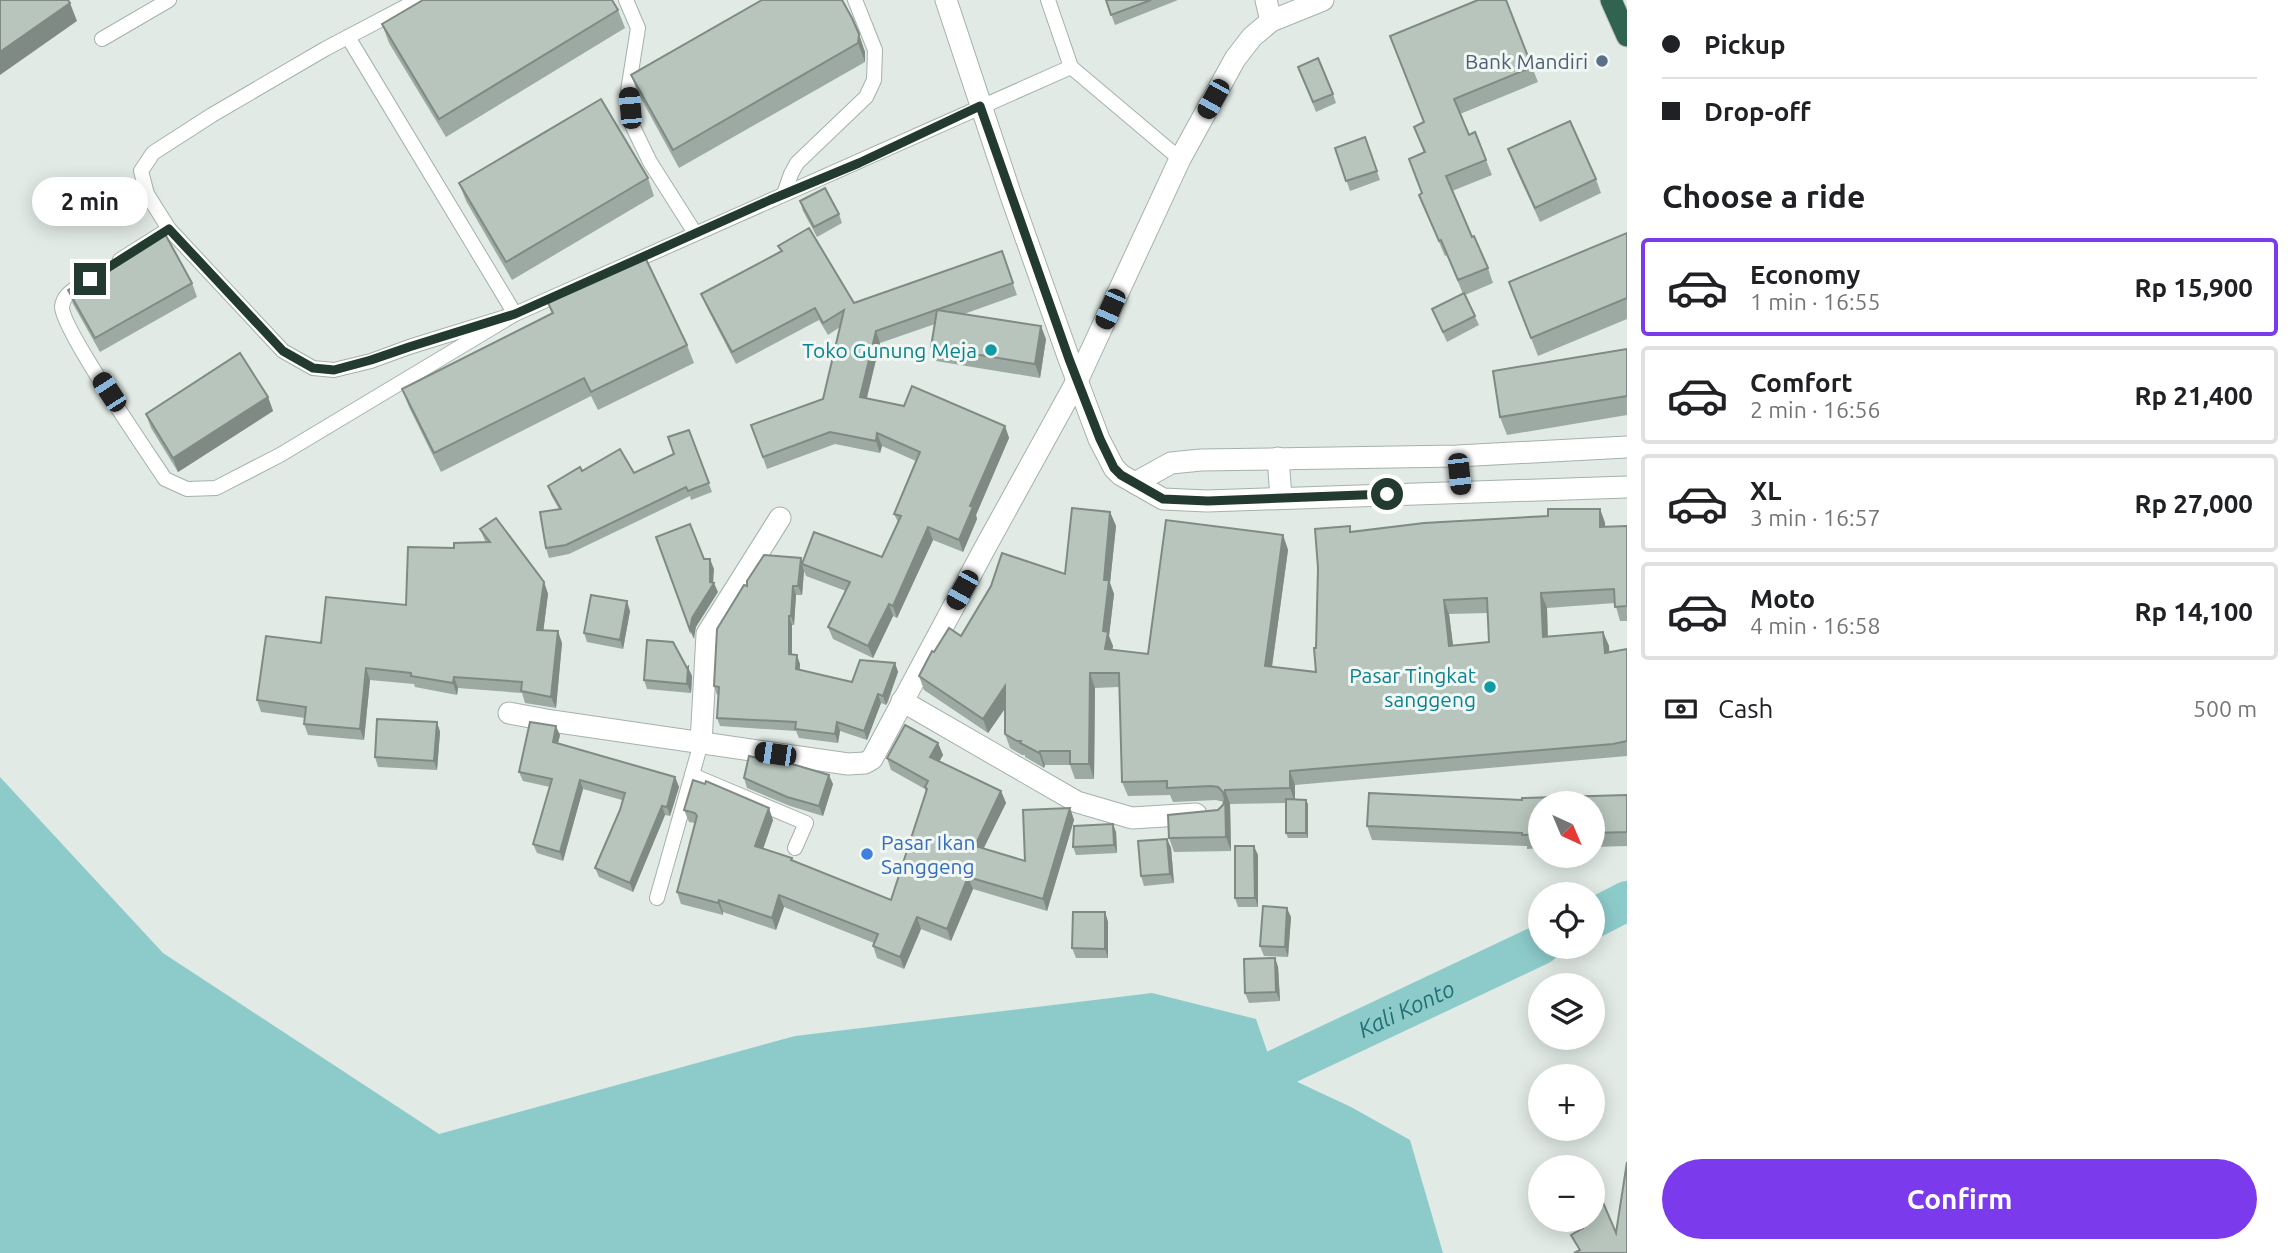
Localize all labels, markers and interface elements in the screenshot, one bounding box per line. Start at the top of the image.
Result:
text: Pickup [1704,30,1786,59]
place label: Bank Mandiri [1465,49,1588,73]
marker: Bank Mandiri [1594,53,1610,69]
car [1194,76,1233,122]
car [618,86,643,130]
text: Drop-off [1704,97,1811,126]
callout: 2 min [32,177,148,226]
text: Choose a ride [1662,178,1865,214]
text: 2 min [61,189,119,214]
icon: car [1666,256,1729,319]
text: Economy [1750,260,1860,289]
route end [74,263,106,295]
text: Rp 15,900 [2134,273,2253,302]
car [1092,286,1129,332]
text: 1 min · 16:55 [1750,289,1881,314]
place label: Toko Gunung Meja [802,338,977,362]
marker: Toko Gunung Meja [983,342,999,358]
icon: car [1666,364,1729,427]
text: Comfort [1750,368,1853,397]
car [89,369,130,415]
text: Rp 21,400 [2134,381,2253,410]
text: 2 min · 16:56 [1750,397,1881,422]
car [1447,452,1472,496]
icon: car [1666,472,1729,535]
text: XL [1750,476,1781,505]
route start [1371,478,1403,510]
text: Rp 27,000 [2134,489,2253,518]
text: 3 min · 16:57 [1750,505,1881,530]
car [943,567,982,613]
icon: car [1666,580,1729,643]
text: Moto [1750,584,1815,613]
text: Rp 14,100 [2134,597,2253,626]
text: 4 min · 16:58 [1750,613,1881,638]
place label: Pasar Tingkat sanggeng [1349,663,1476,711]
marker: Pasar Tingkat sanggeng [1482,679,1498,695]
icon: cash [1662,690,1700,728]
text: Cash [1718,694,1773,723]
text: 500 m [2193,696,2257,721]
car [753,741,798,767]
north arrow [1528,791,1605,868]
map controls [1528,791,1605,1232]
place label: Pasar Ikan Sanggeng [881,830,976,878]
marker: Pasar Ikan Sanggeng [859,846,875,862]
button: locate [1528,882,1605,959]
button: layers [1528,973,1605,1050]
water label: Kali Konto [1354,975,1458,1042]
button: + [1528,1064,1605,1141]
button: − [1528,1155,1605,1232]
button: Confirm [1662,1159,2257,1239]

